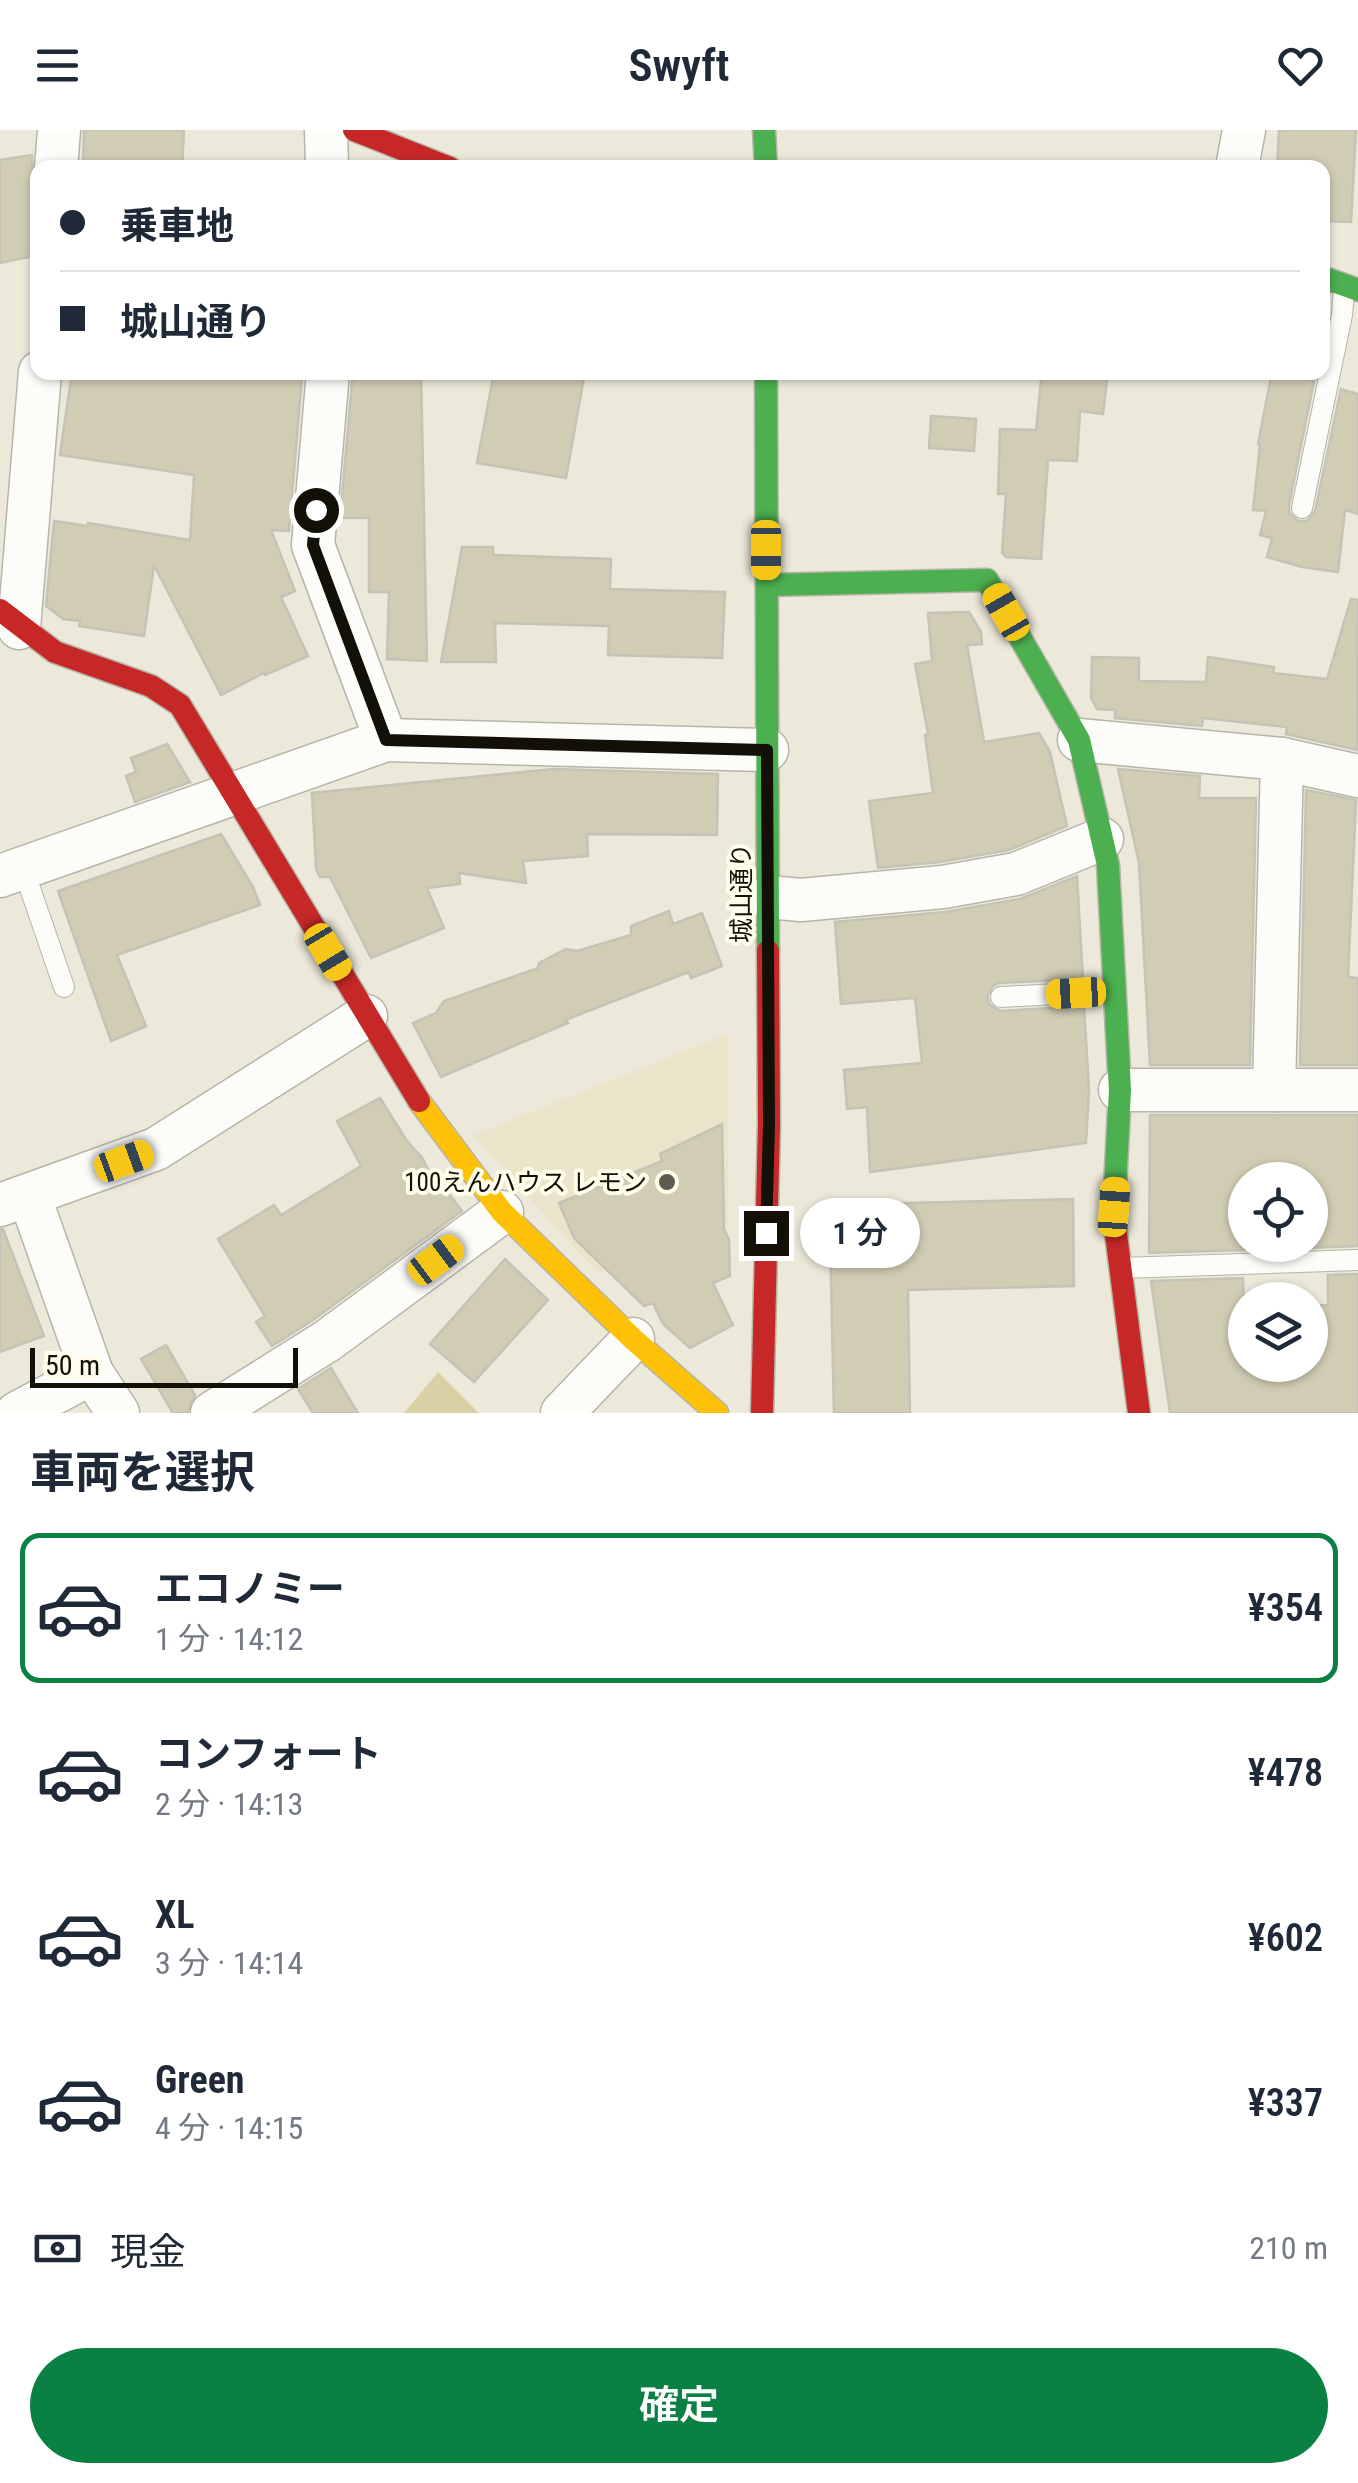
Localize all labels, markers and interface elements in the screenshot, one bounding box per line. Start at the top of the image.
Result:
icon: menu [30,38,85,93]
icon: heart [1273,38,1328,93]
text: Swyft [628,39,730,92]
text: 乗車地 [120,204,234,248]
text: 城山通り [120,300,272,344]
route start [294,488,339,533]
car [751,520,781,580]
car [978,579,1034,645]
street label: 城山通り [727,843,756,943]
car [300,919,356,985]
car [1045,976,1107,1010]
car [91,1137,157,1185]
map controls [1228,1162,1328,1382]
button: locate [1228,1162,1328,1262]
place label: 100えんハウス レモン [404,1168,647,1197]
marker: 100えんハウス レモン [656,1171,678,1193]
car [1097,1176,1131,1238]
callout: 1 分 [801,1198,921,1268]
route end [744,1211,789,1256]
text: 1 分 [832,1214,888,1252]
car [403,1230,469,1290]
button: layers [1228,1282,1328,1382]
scale bar [30,1343,298,1388]
text: 50 m [45,1349,100,1382]
text: 車両を選択 [30,1446,255,1499]
icon: car [35,1563,125,1653]
text: エコノミー [155,1567,345,1611]
text: ¥354 [1248,1586,1323,1630]
text: 1 分 · 14:12 [155,1620,303,1658]
icon: car [35,1728,125,1818]
text: コンフォート [155,1732,382,1776]
text: ¥478 [1248,1751,1323,1795]
text: 2 分 · 14:13 [155,1785,303,1823]
icon: car [35,1893,125,1983]
text: XL [155,1893,194,1937]
text: ¥602 [1248,1916,1323,1960]
text: 3 分 · 14:14 [155,1944,303,1982]
icon: car [35,2058,125,2148]
text: Green [155,2058,245,2102]
text: ¥337 [1248,2081,1323,2125]
text: 4 分 · 14:15 [155,2109,303,2147]
icon: cash [30,2221,85,2276]
text: 210 m [1249,2229,1328,2267]
text: 現金 [110,2230,186,2274]
button: 確定 [30,2348,1328,2463]

